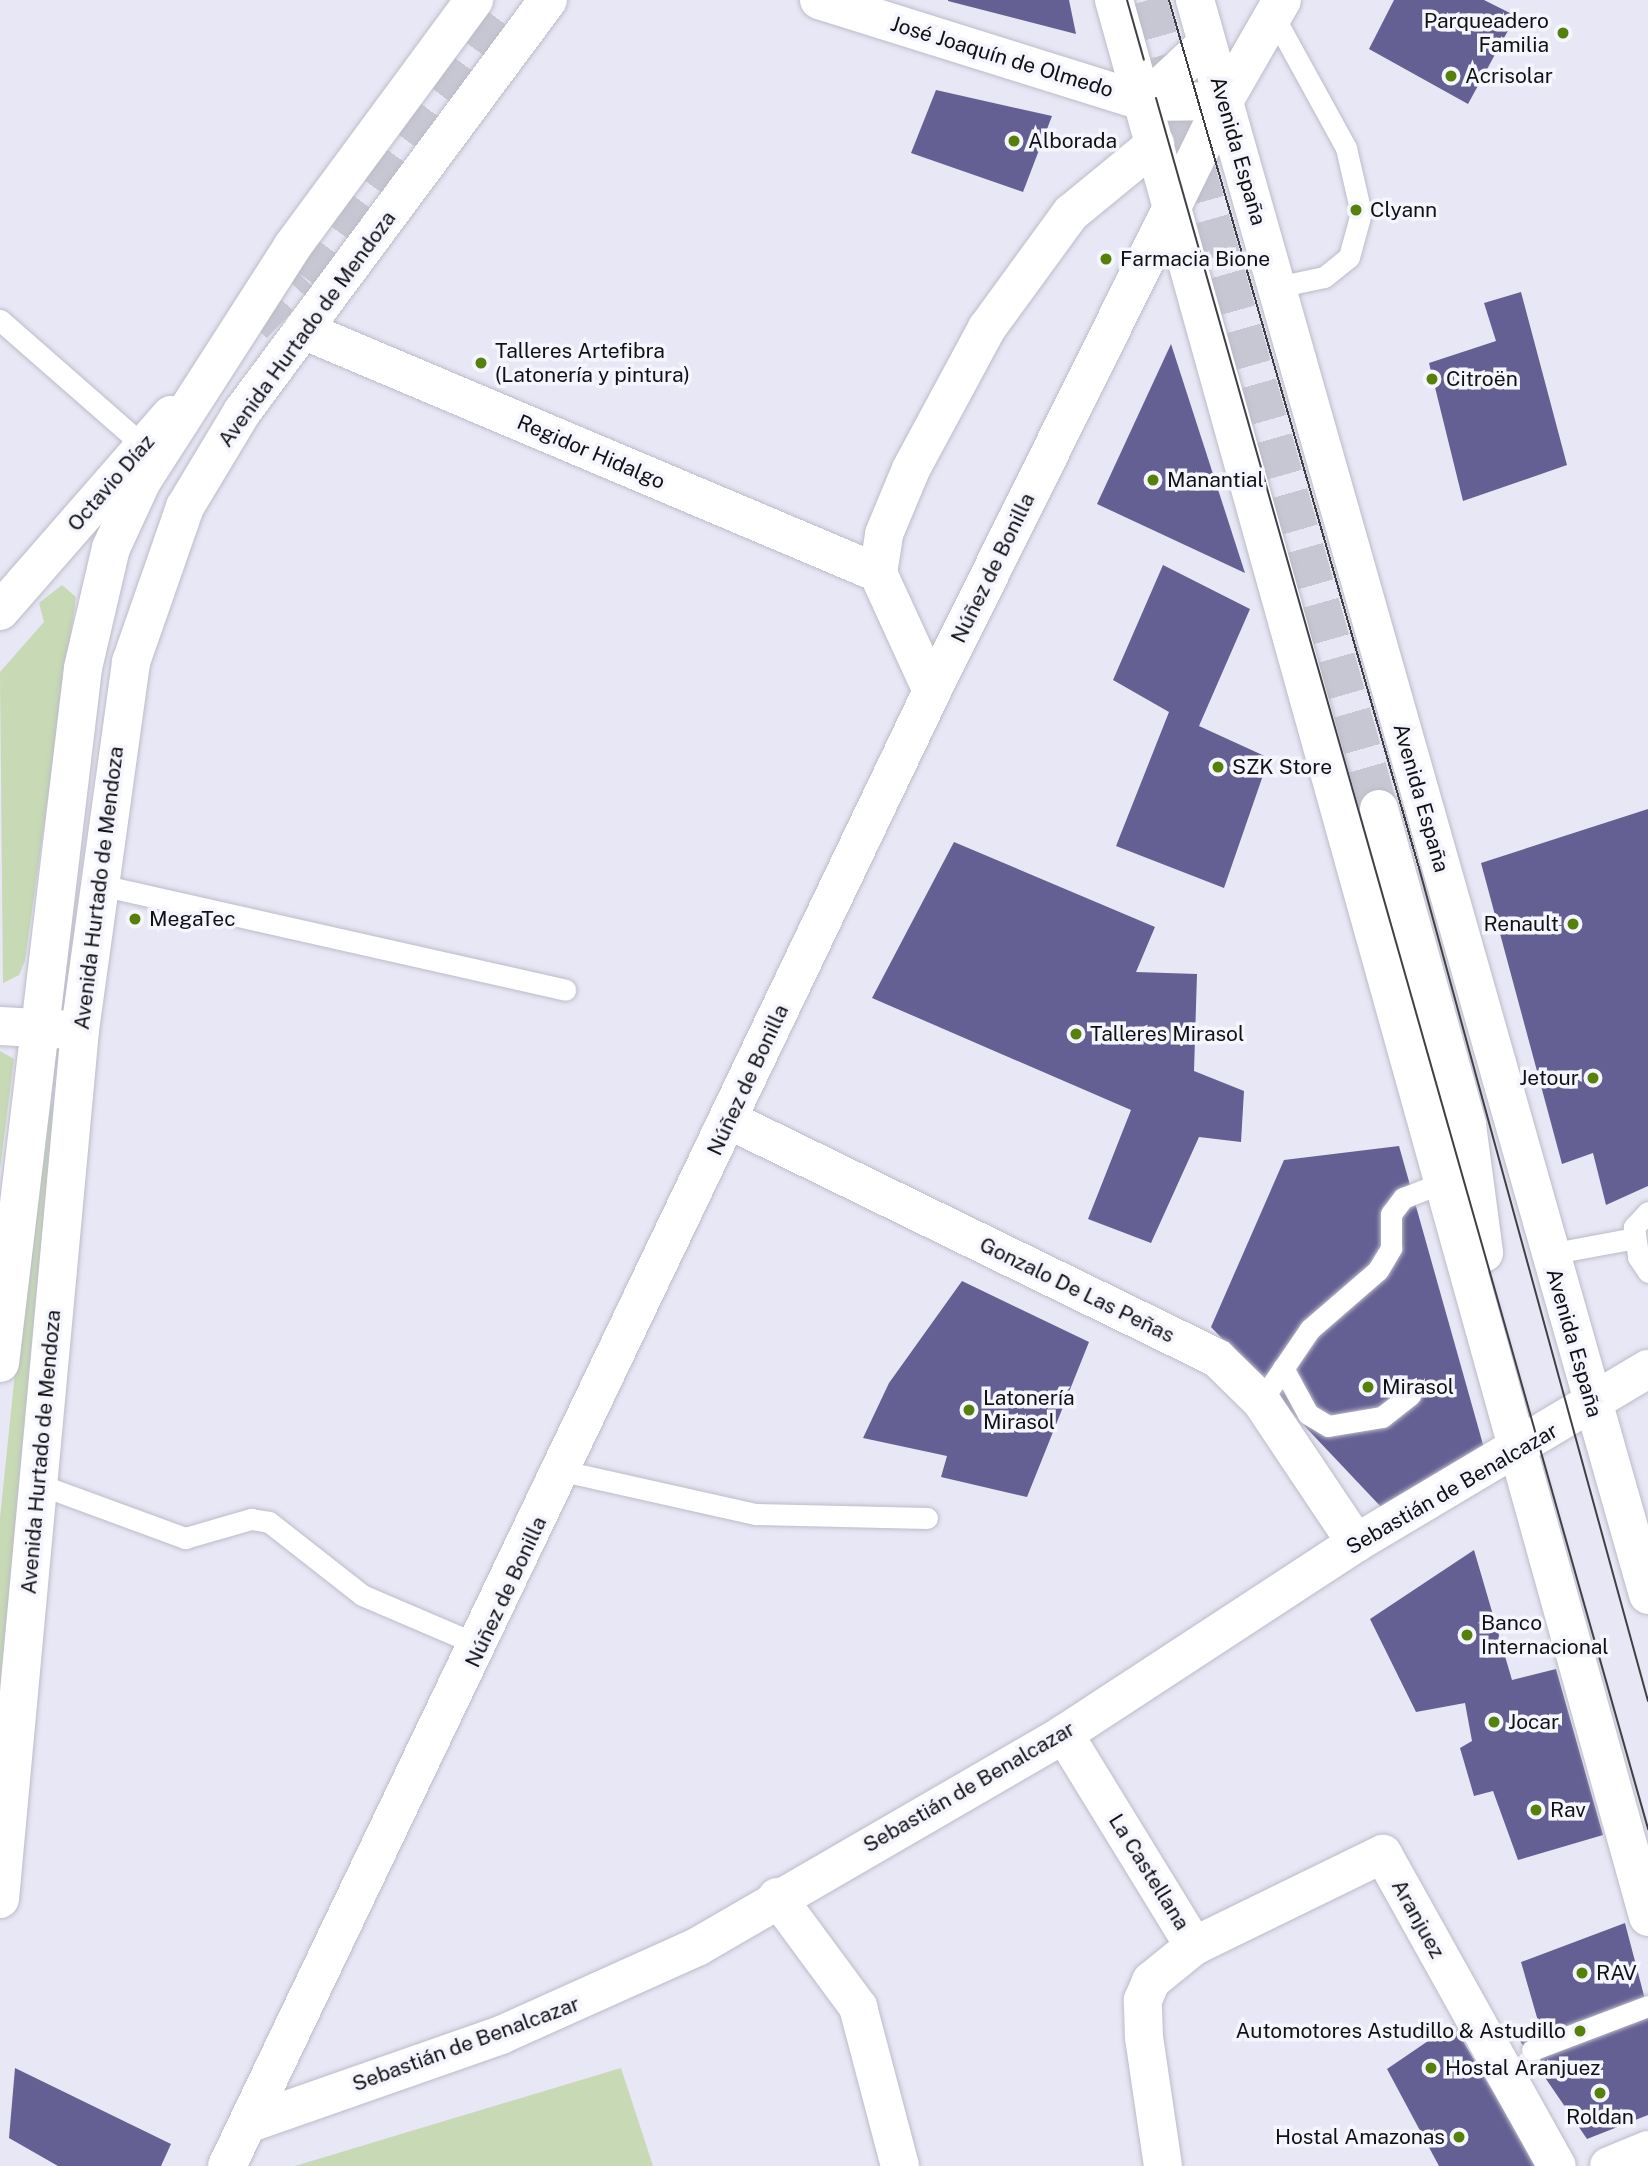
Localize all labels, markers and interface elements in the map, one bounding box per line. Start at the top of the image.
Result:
place label: Parqueadero Familia [1424,8,1549,58]
street label: José Joaquín de Olmedo [887,11,1117,103]
marker: Parqueadero Familia [1555,25,1571,41]
place label: Acrisolar [1465,63,1553,89]
marker: Acrisolar [1443,68,1459,84]
street label: Avenida España [1205,74,1271,228]
place label: Alborada [1028,128,1117,154]
marker: Alborada [1006,133,1022,149]
place label: Clyann [1370,197,1437,223]
marker: Clyann [1348,202,1364,218]
street label: Avenida Hurtado de Mendoza [213,206,401,452]
place label: Farmacia Bione [1120,246,1270,272]
marker: Farmacia Bione [1098,251,1114,267]
place label: Talleres Artefibra (Latonería y pintura) [495,338,690,388]
marker: Talleres Artefibra (Latonería y pintura) [473,355,489,371]
place label: Citroën [1446,366,1518,392]
marker: Citroën [1424,371,1440,387]
street label: Regidor Hidalgo [513,409,669,495]
street label: Octavio Díaz [62,430,160,536]
place label: Manantial [1167,467,1264,493]
marker: Manantial [1145,472,1161,488]
street label: Núñez de Bonilla [946,489,1040,647]
street label: Avenida España [1388,721,1454,875]
street label: Avenida Hurtado de Mendoza [69,745,129,1031]
place label: SZK Store [1232,754,1332,780]
marker: SZK Store [1210,759,1226,775]
place label: MegaTec [149,906,236,932]
marker: MegaTec [127,911,143,927]
place label: Renault [1483,911,1559,937]
marker: Renault [1565,916,1581,932]
street label: Núñez de Bonilla [702,1000,794,1160]
place label: Talleres Mirasol [1090,1021,1244,1047]
marker: Talleres Mirasol [1068,1026,1084,1042]
place label: Jetour [1519,1065,1579,1091]
marker: Jetour [1585,1070,1601,1086]
street label: Gonzalo De Las Peñas [975,1232,1179,1348]
street label: Avenida España [1541,1266,1607,1420]
street label: Avenida Hurtado de Mendoza [16,1308,66,1596]
place label: Mirasol [1382,1374,1454,1400]
marker: Mirasol [1360,1379,1376,1395]
place label: Latonería Mirasol [983,1385,1075,1435]
marker: Latonería Mirasol [961,1402,977,1418]
street label: Sebastián de Benalcazar [1342,1418,1562,1560]
street label: Núñez de Bonilla [460,1512,552,1672]
place label: Banco Internacional [1481,1610,1609,1660]
marker: Banco Internacional [1459,1627,1475,1643]
place label: Jocar [1508,1709,1559,1735]
marker: Jocar [1486,1714,1502,1730]
street label: Sebastián de Benalcazar [859,1716,1079,1858]
place label: Rav [1550,1797,1586,1823]
marker: Rav [1528,1802,1544,1818]
street label: La Castellana [1103,1809,1195,1935]
street label: Aranjuez [1386,1875,1450,1963]
place label: RAV [1596,1960,1637,1986]
marker: RAV [1574,1965,1590,1981]
street label: Sebastián de Benalcazar [349,1991,583,2097]
place label: Automotores Astudillo & Astudillo [1235,2018,1566,2044]
marker: Automotores Astudillo & Astudillo [1572,2023,1588,2039]
place label: Hostal Aranjuez [1445,2055,1600,2081]
marker: Hostal Aranjuez [1423,2060,1439,2076]
marker: Roldan [1592,2085,1608,2101]
place label: Roldan [1566,2104,1634,2130]
place label: Hostal Amazonas [1275,2124,1445,2150]
marker: Hostal Amazonas [1451,2129,1467,2145]

